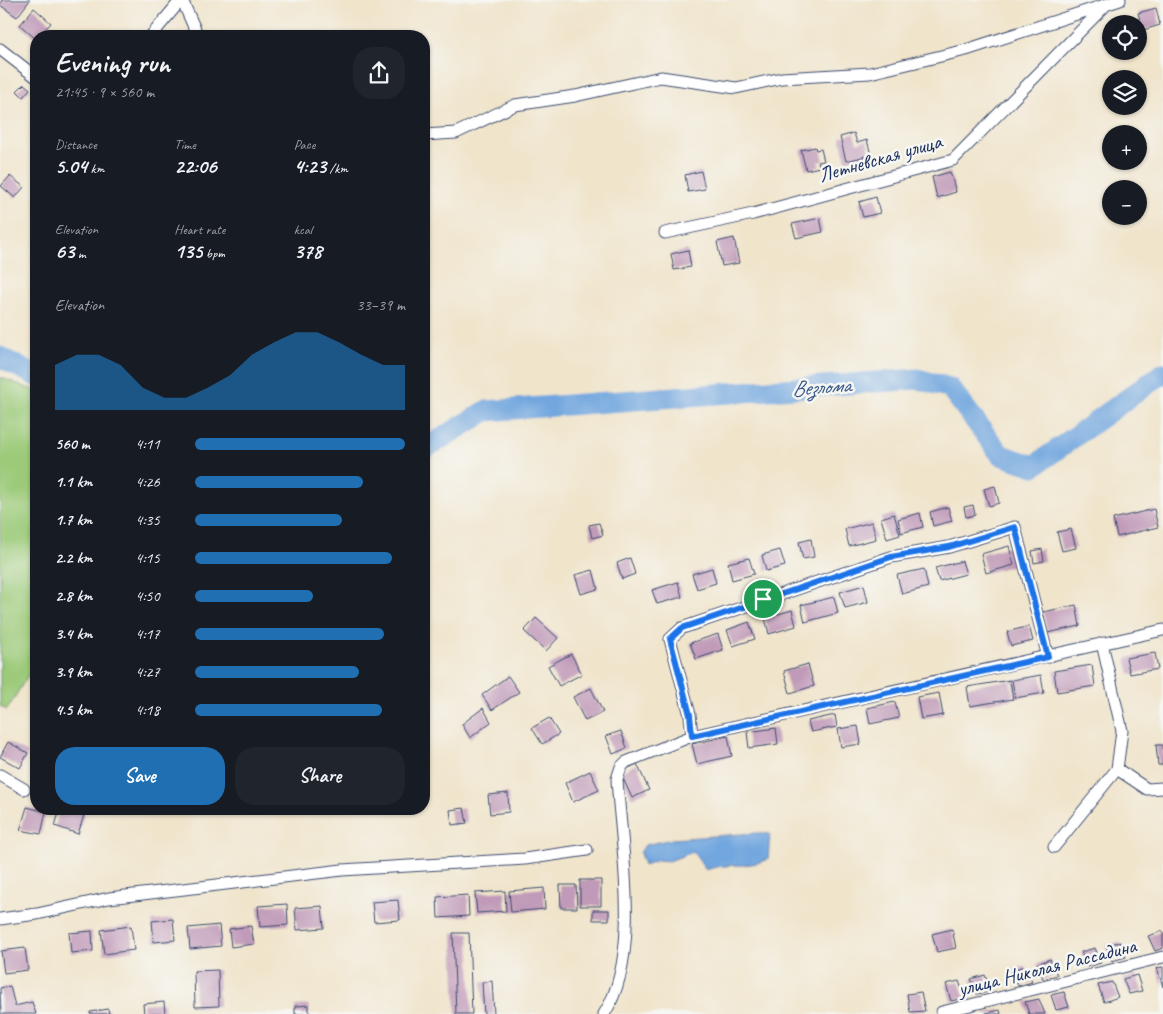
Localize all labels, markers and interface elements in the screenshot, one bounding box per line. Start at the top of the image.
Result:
map controls [1102,15,1147,225]
button: locate [1102,15,1147,60]
text: Evening run [55,45,170,80]
button: share [353,47,405,99]
button: layers [1102,70,1147,115]
text: 21:45 · 9 × 560 m [55,82,154,102]
button: + [1102,125,1147,170]
street label: Летневская улица [815,127,946,188]
text: Distance [55,136,97,153]
text: Time [174,136,196,153]
text: Pace [294,136,315,153]
text: 5.04 [55,153,87,179]
text: 22:06 [174,153,217,179]
text: 4:23 [294,153,326,179]
text: km [87,160,104,177]
text: /km [326,160,348,177]
button: − [1102,180,1147,225]
text: Elevation [55,221,98,238]
text: Heart rate [174,221,225,238]
text: kcal [294,221,312,238]
text: 63 [55,238,74,264]
text: 135 [174,238,202,264]
text: 378 [294,238,322,264]
text: m [74,245,86,262]
text: bpm [202,245,225,262]
text: Elevation [55,295,104,315]
text: 33–39 m [356,295,405,315]
water label: Везлома [791,371,854,403]
text: 560 m [55,434,90,454]
text: 4:11 [135,434,160,454]
text: 1.1 km [55,472,92,492]
text: 4:26 [135,472,160,492]
text: 1.7 km [55,510,92,530]
text: 4:35 [135,510,160,530]
text: 2.2 km [55,548,92,568]
text: 4:15 [135,548,160,568]
pin [742,578,784,620]
icon: arrive [749,585,777,613]
text: 2.8 km [55,586,92,606]
text: 4:50 [135,586,160,606]
text: 3.4 km [55,624,92,644]
text: 4:17 [135,624,160,644]
text: 3.9 km [55,662,92,682]
text: 4:27 [135,662,160,682]
text: 4.5 km [55,700,92,720]
text: 4:18 [135,700,160,720]
button: Save [55,747,225,805]
button: Share [235,747,405,805]
street label: улица Николая Рассадина [953,932,1140,1002]

